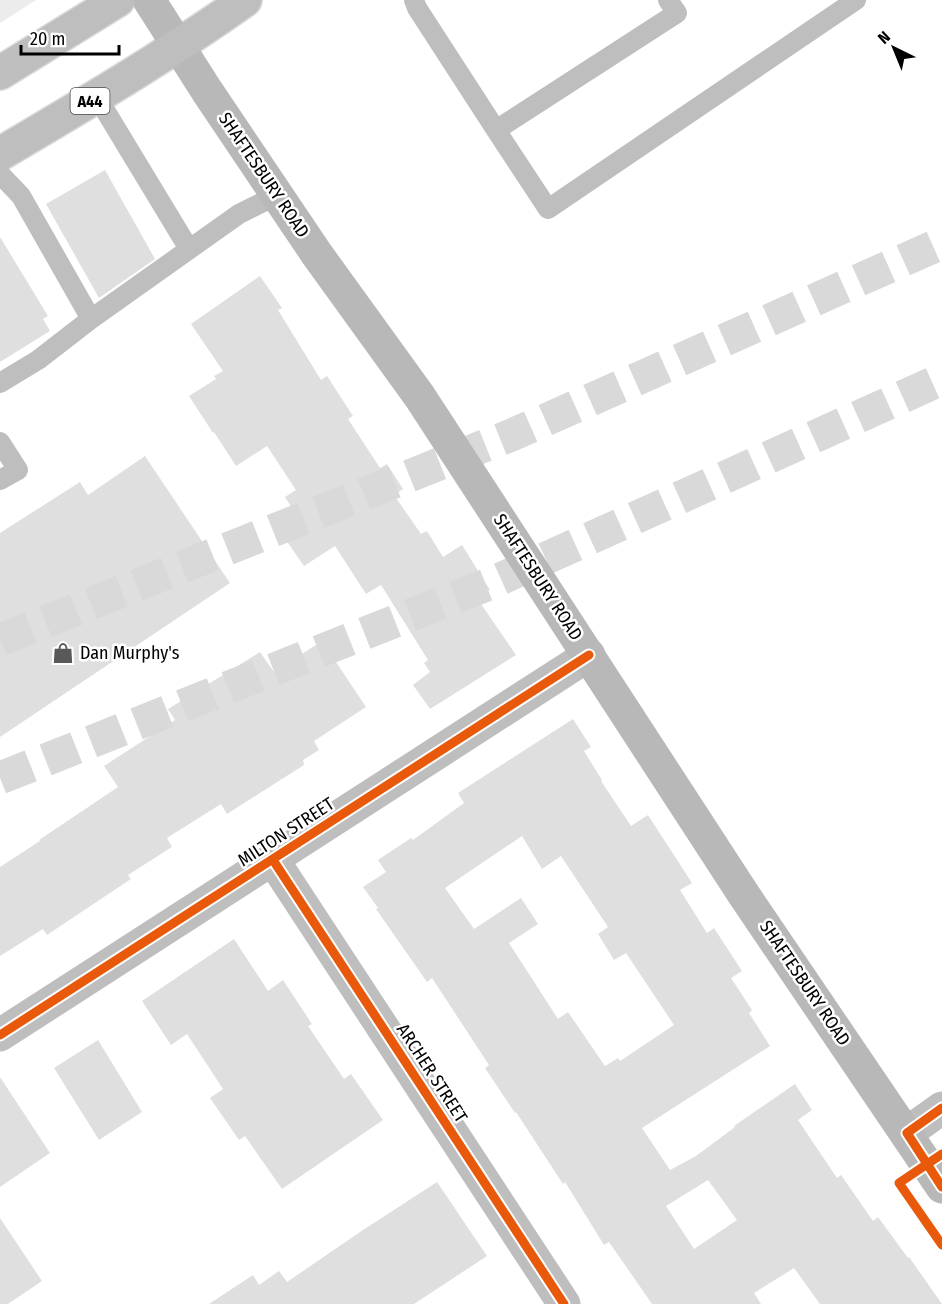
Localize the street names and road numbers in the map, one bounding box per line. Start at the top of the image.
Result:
road number: A44 [70,88,110,114]
street label: SHAFTESBURY ROAD [214,108,314,242]
street label: SHAFTESBURY ROAD [489,510,587,644]
street label: MILTON STREET [234,792,339,871]
street label: SHAFTESBURY ROAD [755,916,855,1050]
street label: ARCHER STREET [392,1019,473,1127]

